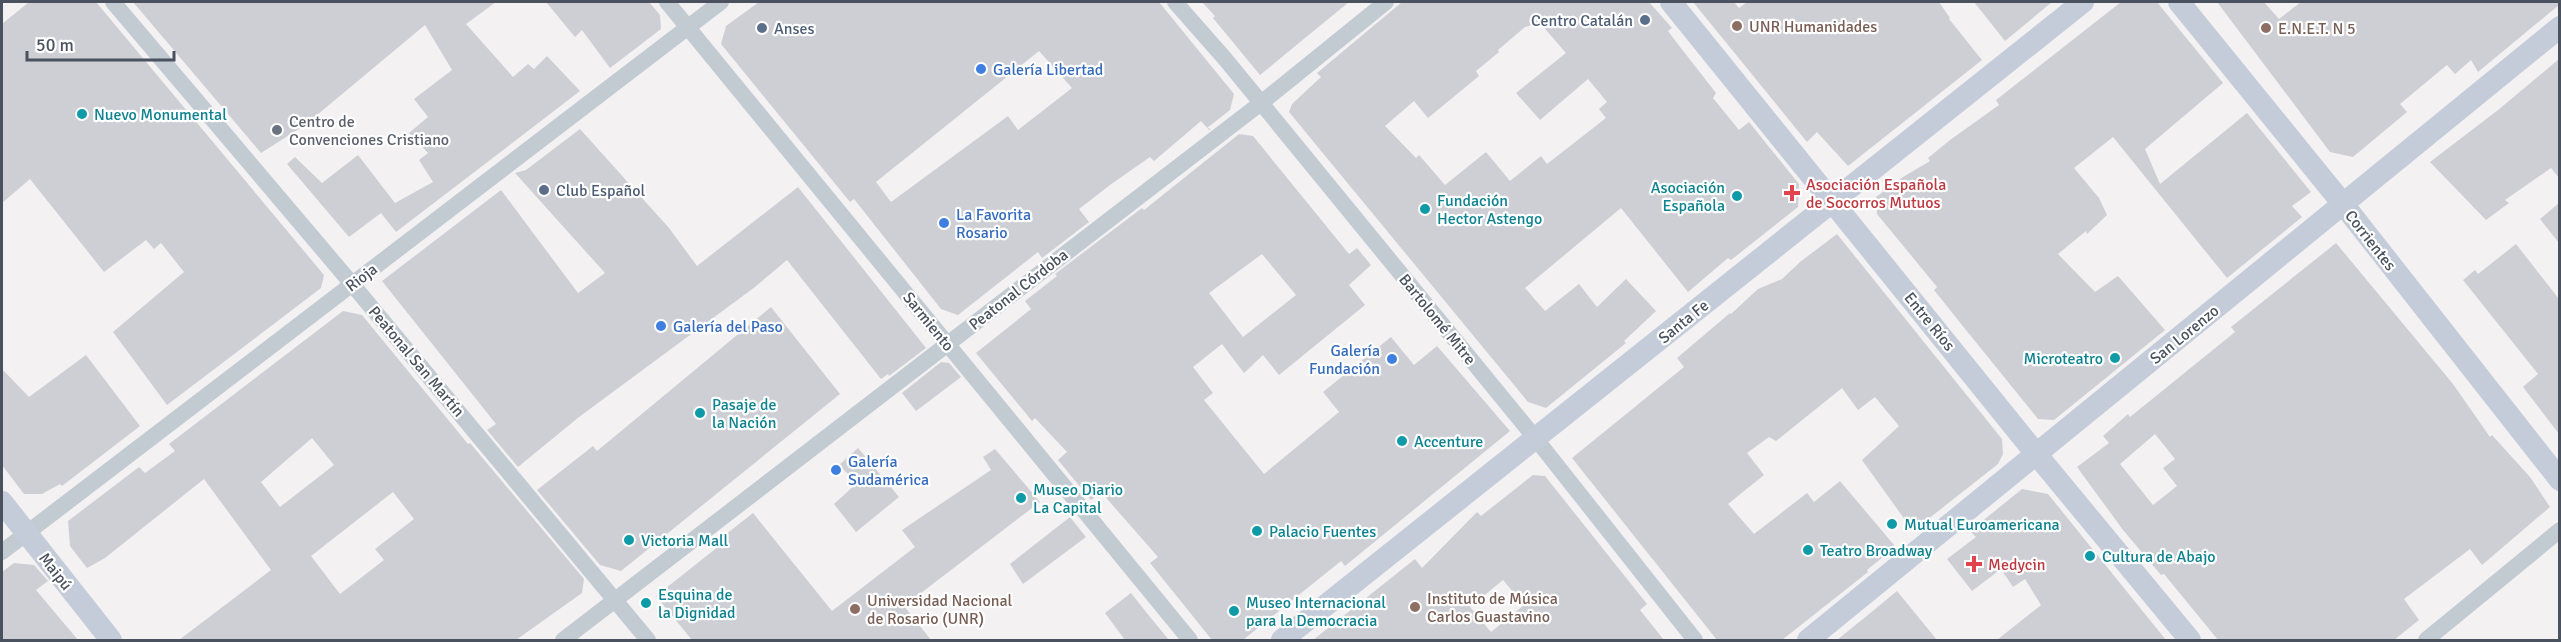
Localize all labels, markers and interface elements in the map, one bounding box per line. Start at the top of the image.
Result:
place label: Centro Catalán [1531,11,1633,31]
marker: Centro Catalán [1638,13,1652,27]
place label: UNR Humanidades [1749,17,1877,37]
place label: Anses [774,19,815,39]
marker: UNR Humanidades [1730,19,1744,33]
place label: E.N.E.T. N 5 [2278,19,2356,39]
marker: Anses [755,21,769,35]
marker: E.N.E.T. N 5 [2259,21,2273,35]
scale bar [27,24,174,62]
text: 50 m [36,34,74,56]
place label: Galería Libertad [993,60,1103,80]
marker: Galería Libertad [974,62,988,76]
place label: Nuevo Monumental [94,105,227,125]
marker: Nuevo Monumental [75,107,89,121]
place label: Centro de Convenciones Cristiano [289,112,449,150]
marker: Centro de Convenciones Cristiano [270,123,284,137]
place label: Asociación Española de Socorros Mutuos [1806,175,1946,213]
place label: Asociación Española [1651,178,1725,216]
place label: Club Español [556,181,646,201]
marker: Club Español [537,183,551,197]
marker: Asociación Española de Socorros Mutuos [1783,184,1801,202]
marker: Asociación Española [1730,189,1744,203]
place label: Fundación Hector Astengo [1437,191,1542,229]
marker: Fundación Hector Astengo [1418,202,1432,216]
place label: La Favorita Rosario [956,205,1031,243]
street label: Corrientes [2340,206,2400,275]
marker: La Favorita Rosario [937,216,951,230]
street label: Peatonal Córdoba [965,245,1072,335]
street label: Rioja [342,259,382,296]
street label: Bartolomé Mitre [1394,270,1480,369]
street label: Sarmiento [898,288,958,355]
street label: Entre Ríos [1899,288,1959,355]
street label: Santa Fe [1654,295,1713,348]
street label: San Lorenzo [2146,301,2223,369]
street label: Peatonal San Martín [364,302,468,421]
place label: Galería del Paso [673,317,783,337]
marker: Galería del Paso [654,319,668,333]
place label: Galería Fundación [1309,341,1380,379]
place label: Microteatro [2024,349,2103,369]
marker: Microteatro [2108,351,2122,365]
marker: Galería Fundación [1385,352,1399,366]
place label: Pasaje de la Nación [712,395,776,433]
marker: Pasaje de la Nación [693,406,707,420]
place label: Accenture [1414,432,1483,452]
marker: Accenture [1395,434,1409,448]
place label: Galería Sudamérica [848,452,929,490]
marker: Galería Sudamérica [829,463,843,477]
place label: Museo Diario La Capital [1033,480,1123,518]
marker: Museo Diario La Capital [1014,491,1028,505]
place label: Mutual Euroamericana [1904,515,2060,535]
marker: Mutual Euroamericana [1885,517,1899,531]
place label: Palacio Fuentes [1269,522,1376,542]
marker: Palacio Fuentes [1250,524,1264,538]
place label: Victoria Mall [641,531,729,551]
marker: Victoria Mall [622,533,636,547]
place label: Teatro Broadway [1820,541,1933,561]
marker: Teatro Broadway [1801,543,1815,557]
place label: Cultura de Abajo [2102,547,2216,567]
street label: Maipú [34,549,76,595]
marker: Cultura de Abajo [2083,549,2097,563]
marker: Medycin [1965,555,1983,573]
place label: Medycin [1988,555,2045,575]
place label: Esquina de la Dignidad [658,585,736,623]
place label: Instituto de Música Carlos Guastavino [1427,589,1558,627]
place label: Universidad Nacional de Rosario (UNR) [867,591,1013,629]
place label: Museo Internacional para la Democracia [1246,593,1386,631]
marker: Esquina de la Dignidad [639,596,653,610]
marker: Instituto de Música Carlos Guastavino [1408,600,1422,614]
marker: Universidad Nacional de Rosario (UNR) [848,602,862,616]
marker: Museo Internacional para la Democracia [1227,604,1241,618]

